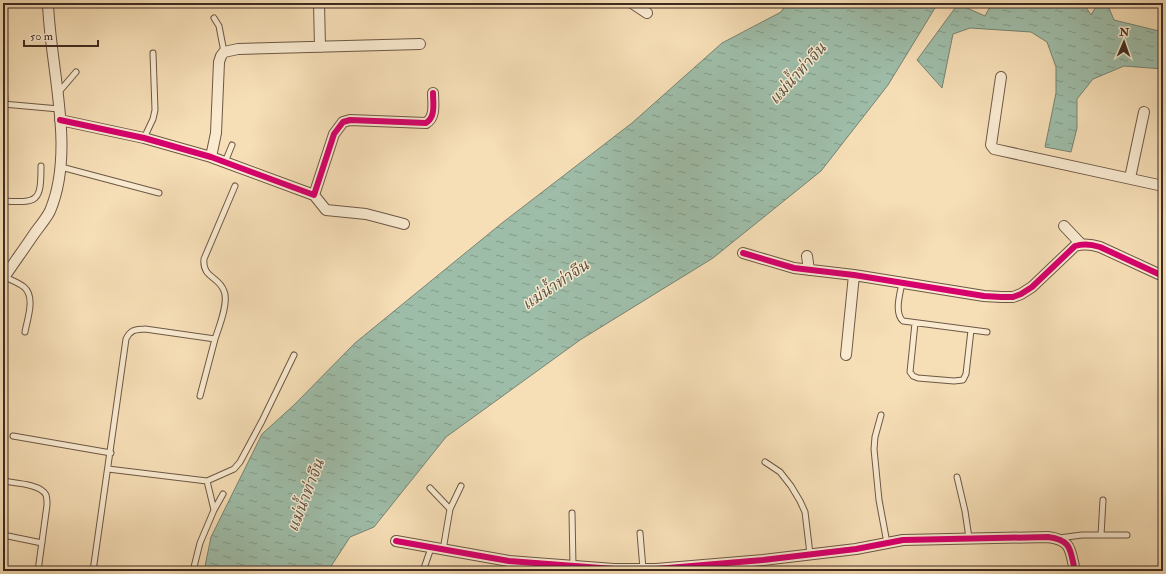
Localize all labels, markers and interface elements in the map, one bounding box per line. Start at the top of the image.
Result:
scale bar [24,22,98,48]
north arrow [1104,22,1144,62]
text: N [1118,26,1131,39]
text: 50 m [30,29,54,44]
water label: แม่น้ำท่าจีน [763,37,831,109]
water label: แม่น้ำท่าจีน [517,253,593,315]
water label: แม่น้ำท่าจีน [281,455,329,535]

